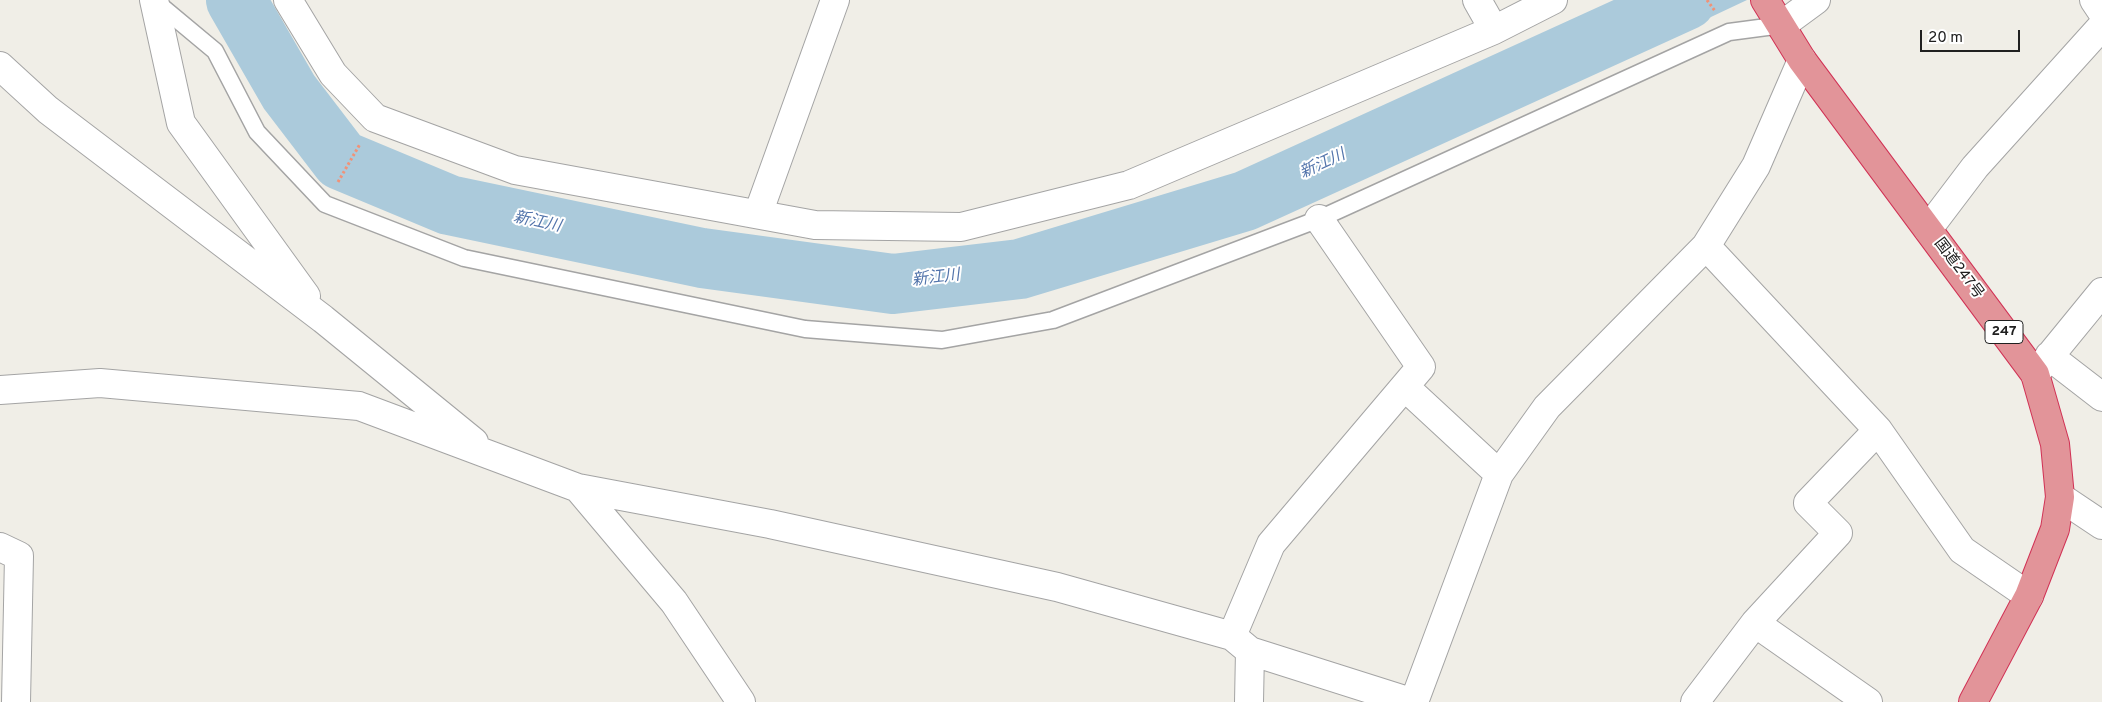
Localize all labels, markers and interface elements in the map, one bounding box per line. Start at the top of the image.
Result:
scale bar [1922,20,2022,52]
text: 20 m [1928,29,1963,48]
water label: 新江川 [1297,146,1349,184]
water label: 新江川 [512,209,562,237]
street label: 国道247号 [1929,235,1987,303]
water label: 新江川 [911,267,961,291]
road number: 247 [1985,321,2023,344]

